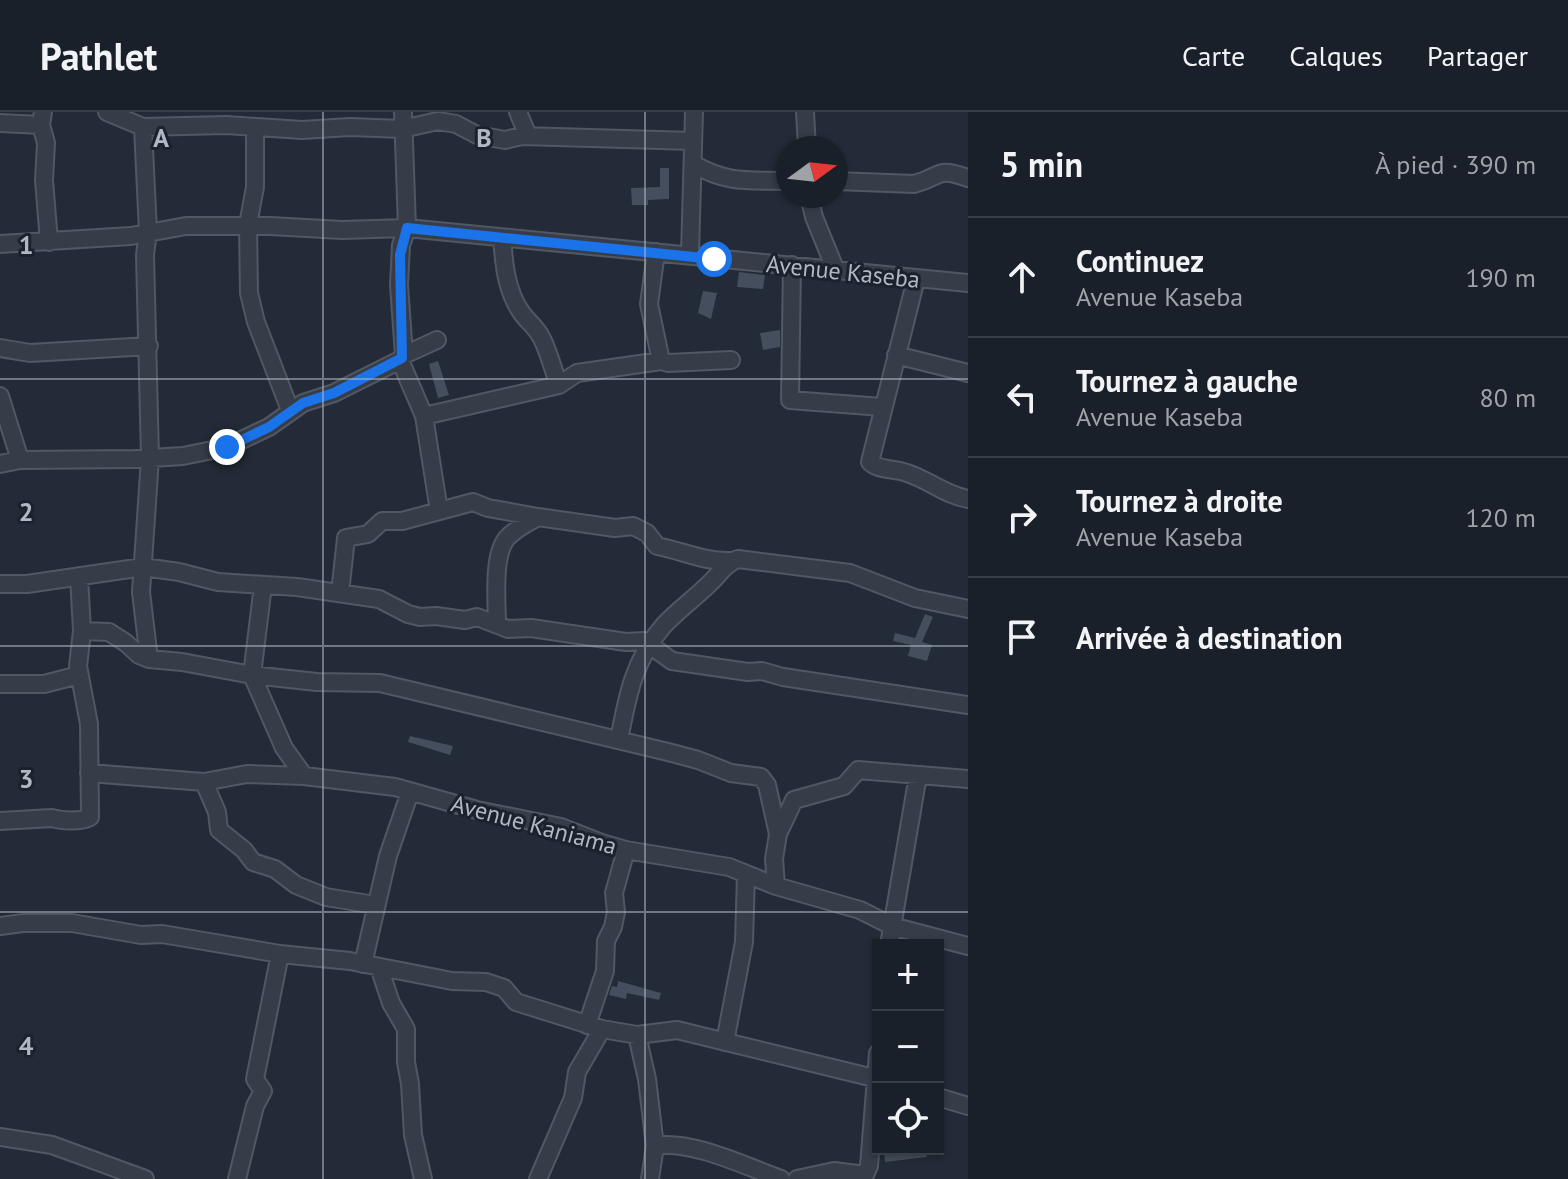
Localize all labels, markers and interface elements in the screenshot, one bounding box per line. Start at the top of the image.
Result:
text: Pathlet [40,31,157,80]
text: Carte [1182,37,1245,74]
text: Calques [1289,37,1383,74]
text: Partager [1427,37,1528,74]
text: A [153,121,169,154]
text: B [476,121,492,154]
north arrow [776,136,848,208]
text: 5 min [1000,142,1083,186]
text: À pied · 390 m [1375,148,1536,181]
text: 1 [19,228,33,261]
route start [696,241,732,277]
text: Continuez [1076,241,1204,280]
street label: Avenue Kaseba [765,248,921,295]
icon: ahead [1000,255,1044,299]
text: 190 m [1465,261,1536,294]
text: Avenue Kaseba [1076,280,1243,313]
text: Tournez à gauche [1076,361,1298,400]
icon: left [1000,375,1044,419]
text: 80 m [1480,381,1536,414]
text: Avenue Kaseba [1076,400,1243,433]
route end [209,429,245,465]
text: Tournez à droite [1076,481,1283,520]
text: 2 [19,495,33,528]
icon: right [1000,495,1044,539]
text: 120 m [1465,501,1536,534]
text: Avenue Kaseba [1076,520,1243,553]
icon: arrive [1000,615,1044,659]
text: Arrivée à destination [1076,618,1343,657]
text: 3 [19,762,33,795]
street label: Avenue Kaniama [448,788,620,862]
map controls [872,939,944,1155]
button: + [872,939,944,1011]
button: − [872,1011,944,1083]
text: 4 [19,1029,34,1062]
button: locate [872,1083,944,1155]

